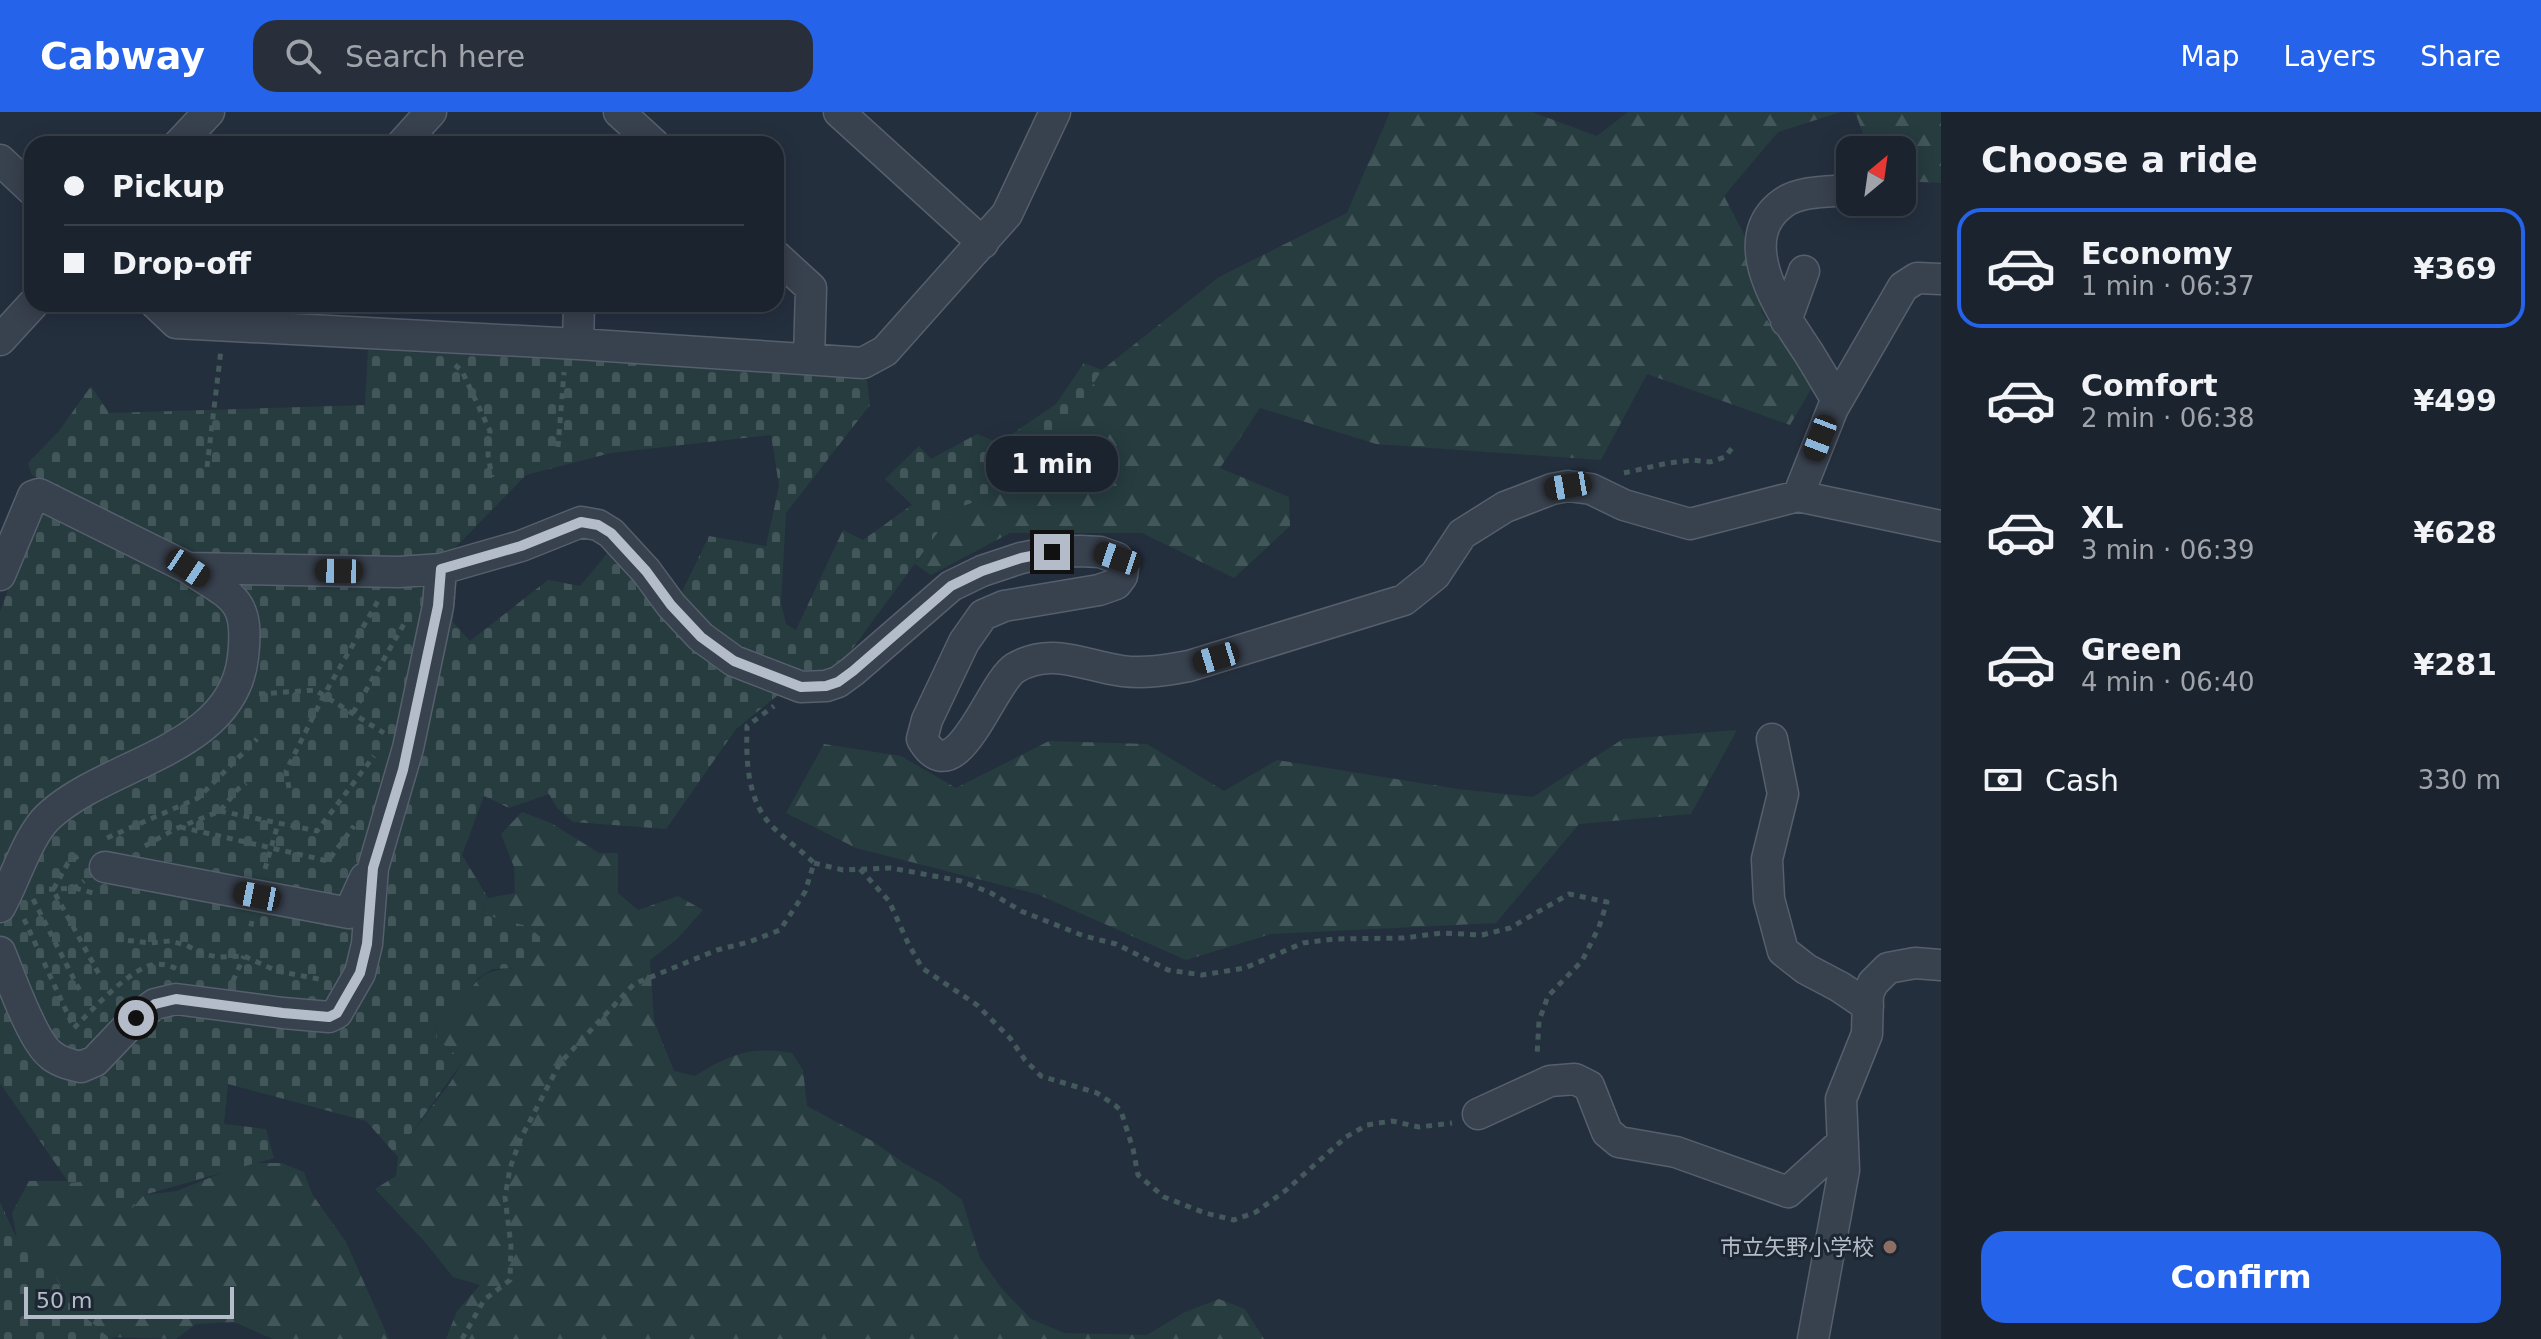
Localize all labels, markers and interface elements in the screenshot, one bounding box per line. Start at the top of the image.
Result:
search box [253,20,813,92]
text: Cabway [40,34,205,78]
icon: search [281,34,325,78]
text: Search here [345,39,525,74]
text: Map [2180,40,2240,73]
text: Layers [2284,40,2376,73]
text: Share [2420,40,2501,73]
north arrow [1836,136,1916,216]
map controls [1836,136,1916,216]
text: Choose a ride [1981,139,2258,180]
text: Pickup [112,169,225,204]
icon: car [1985,232,2057,304]
text: Economy [2081,236,2233,271]
text: Drop-off [112,246,251,281]
text: ¥369 [2414,251,2497,286]
text: 1 min · 06:37 [2081,271,2255,301]
icon: car [1985,364,2057,436]
text: Comfort [2081,368,2218,403]
text: ¥499 [2414,383,2497,418]
text: 2 min · 06:38 [2081,403,2255,433]
car [1800,411,1840,465]
callout: 1 min [986,436,1118,492]
text: 1 min [1011,449,1093,479]
car [1542,470,1594,502]
icon: car [1985,496,2057,568]
text: XL [2081,500,2123,535]
text: ¥628 [2414,515,2497,550]
route end [1034,534,1070,570]
text: 3 min · 06:39 [2081,535,2255,565]
car [1090,539,1144,577]
car [161,545,215,591]
car [315,559,363,583]
icon: car [1985,628,2057,700]
text: Green [2081,632,2182,667]
car [1190,640,1242,676]
text: ¥281 [2414,647,2497,682]
text: 4 min · 06:40 [2081,667,2255,697]
icon: cash [1981,758,2025,802]
text: Cash [2045,763,2119,798]
text: 330 m [2418,765,2501,795]
car [231,880,283,912]
route start [118,1000,154,1036]
button: Confirm [1981,1231,2501,1323]
place label: 市立矢野小学校 [1720,1235,1874,1260]
marker: 市立矢野小学校 [1881,1238,1899,1256]
scale bar [24,1283,234,1319]
text: 50 m [36,1288,92,1313]

